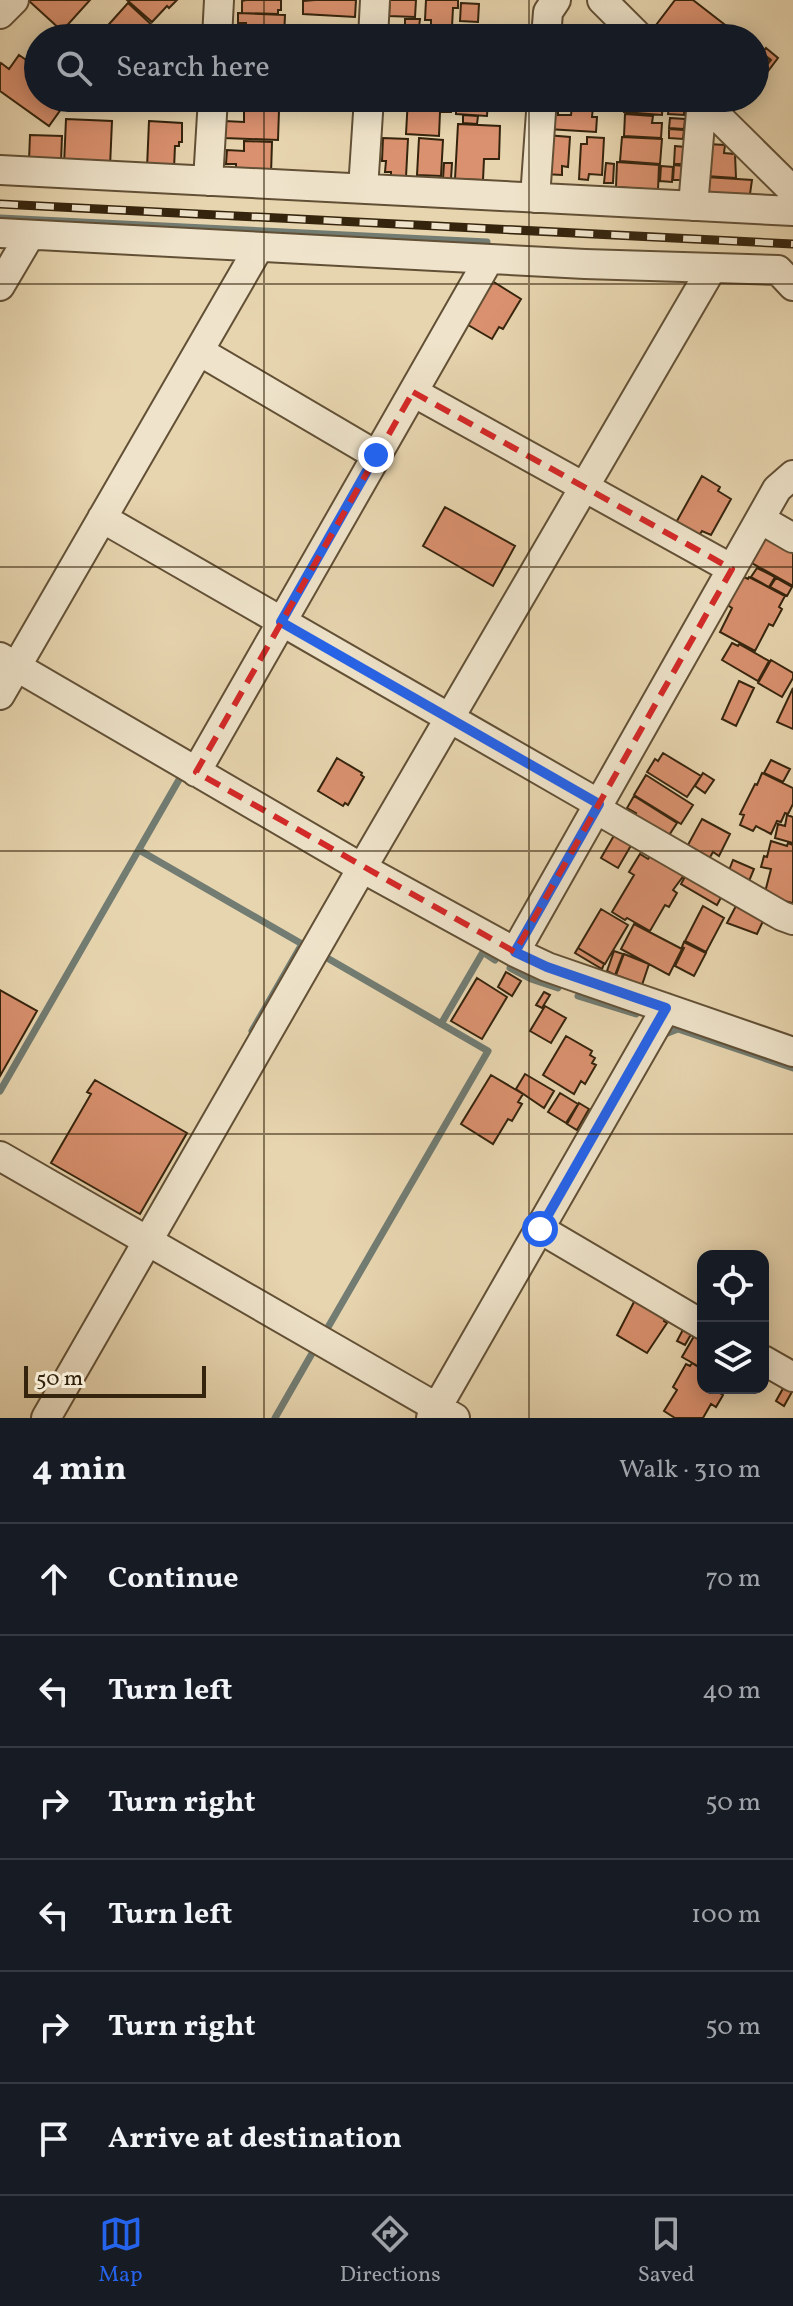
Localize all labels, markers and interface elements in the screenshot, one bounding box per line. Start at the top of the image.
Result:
search box [24,24,769,112]
icon: search [52,46,96,90]
text: Search here [116,47,270,89]
route end [358,437,394,473]
route start [522,1211,558,1247]
map controls [697,1250,769,1394]
button: locate [697,1250,769,1322]
button: layers [697,1322,769,1394]
scale bar [24,1362,206,1398]
text: 50 m [36,1364,83,1395]
text: 4 min [32,1447,127,1494]
text: Walk · 310 m [619,1452,761,1488]
icon: ahead [32,1557,76,1601]
text: Continue [108,1558,239,1600]
text: 70 m [706,1561,761,1597]
icon: left [32,1669,76,1713]
text: Turn left [108,1670,232,1712]
text: 40 m [702,1673,761,1709]
icon: right [32,1781,76,1825]
text: Turn right [108,1782,256,1824]
text: 50 m [705,1785,761,1821]
icon: left [32,1893,76,1937]
text: Turn left [108,1894,232,1936]
text: 100 m [691,1897,761,1933]
icon: right [32,2005,76,2049]
text: Turn right [108,2006,256,2048]
text: 50 m [705,2009,761,2045]
icon: arrive [32,2117,76,2161]
text: Arrive at destination [108,2118,402,2160]
tab: Map [99,2212,143,2291]
tab: Directions [340,2212,441,2291]
tab: Saved [638,2212,694,2291]

